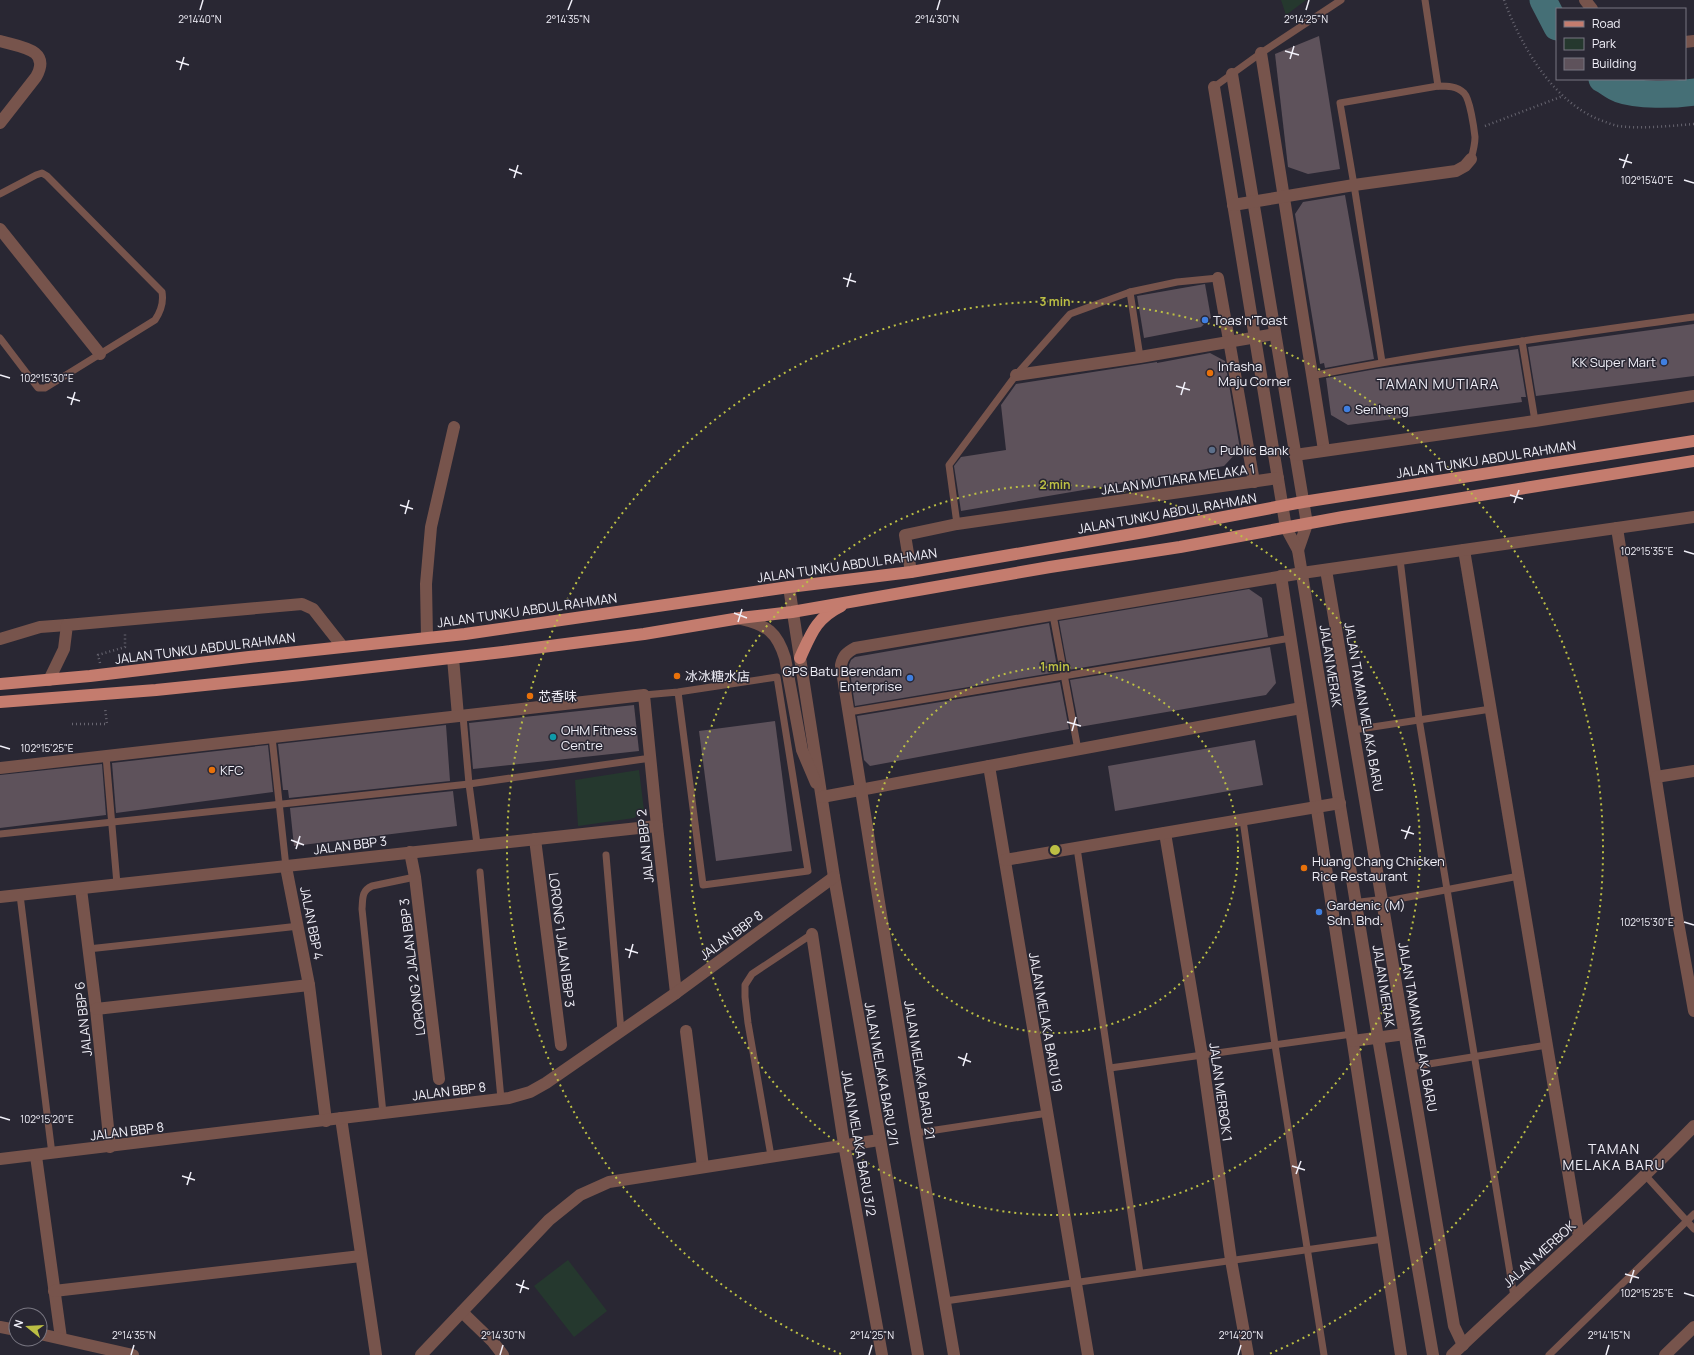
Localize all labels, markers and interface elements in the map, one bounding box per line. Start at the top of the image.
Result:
legend [1556,8,1686,80]
text: 2°14'40"N [178,12,222,26]
text: 2°14'35"N [546,12,590,26]
text: 2°14'30"N [915,12,959,26]
text: 2°14'25"N [1284,12,1328,26]
text: Road [1592,15,1620,32]
text: Park [1592,35,1617,52]
text: Building [1592,55,1636,72]
text: 102°15'40"E [1621,173,1674,187]
text: 3 min [1039,293,1071,310]
place label: Toas'n'Toast [1213,311,1288,329]
marker: Toas'n'Toast [1200,315,1210,325]
place label: KK Super Mart [1572,353,1656,371]
place label: Infasha Maju Corner [1218,357,1292,390]
marker: KK Super Mart [1659,357,1669,367]
marker: Infasha Maju Corner [1205,368,1215,378]
text: 102°15'30"E [20,371,74,385]
district label: TAMAN MUTIARA [1377,374,1499,393]
place label: Senheng [1355,400,1409,418]
marker: Senheng [1342,404,1352,414]
street label: JALAN TUNKU ABDUL RAHMAN [1395,436,1577,482]
place label: Public Bank [1220,441,1289,459]
marker: Public Bank [1207,445,1217,455]
street label: JALAN MUTIARA MELAKA 1 [1100,459,1256,499]
text: 2 min [1039,476,1071,493]
street label: JALAN TUNKU ABDUL RAHMAN [1076,488,1258,538]
street label: JALAN TUNKU ABDUL RAHMAN [756,543,938,587]
text: 102°15'35"E [1621,544,1674,558]
street label: JALAN TUNKU ABDUL RAHMAN [436,588,618,632]
street label: JALAN TAMAN MELAKA BARU [1340,621,1388,793]
street label: JALAN MERAK [1316,624,1346,709]
street label: JALAN TUNKU ABDUL RAHMAN [114,628,296,668]
text: 1 min [1040,658,1070,675]
place label: GPS Batu Berendam Enterprise [782,662,902,695]
place label: 冰冰糖水店 [685,667,750,685]
marker: 冰冰糖水店 [672,671,682,681]
marker: GPS Batu Berendam Enterprise [905,673,915,683]
place label: 芯香味 [538,687,577,705]
marker: 芯香味 [525,691,535,701]
place label: OHM Fitness Centre [561,721,637,754]
marker: OHM Fitness Centre [548,732,558,742]
text: 102°15'25"E [20,741,74,755]
place label: KFC [220,761,244,779]
marker: KFC [207,765,217,775]
street label: JALAN BBP 2 [632,808,658,884]
street label: JALAN BBP 3 [312,832,388,858]
centre of rings [1048,843,1062,857]
place label: Huang Chang Chicken Rice Restaurant [1312,852,1445,885]
marker: Huang Chang Chicken Rice Restaurant [1299,863,1309,873]
street label: LORONG 1 JALAN BBP 3 [545,872,579,1008]
street label: JALAN BBP 4 [296,885,328,962]
place label: Gardenic (M) Sdn. Bhd. [1327,896,1406,929]
street label: LORONG 2 JALAN BBP 3 [395,897,429,1037]
street label: JALAN BBP 8 [696,906,766,964]
marker: Gardenic (M) Sdn. Bhd. [1314,907,1324,917]
text: 102°15'30"E [1620,915,1674,929]
street label: JALAN TAMAN MELAKA BARU [1394,941,1442,1113]
street label: JALAN MERAK [1369,944,1399,1029]
street label: JALAN MELAKA BARU 19 [1025,951,1067,1093]
street label: JALAN BBP 6 [70,981,96,1057]
street label: JALAN MELAKA BARU 21 [900,999,940,1141]
street label: JALAN MELAKA BARU 2/1 [860,1001,904,1147]
street label: JALAN MERBOK 1 [1205,1042,1237,1142]
street label: JALAN MELAKA BARU 3/2 [837,1069,881,1217]
street label: JALAN BBP 8 [411,1078,487,1104]
text: 102°15'20"E [20,1112,74,1126]
street label: JALAN BBP 8 [89,1118,165,1144]
district label: TAMAN MELAKA BARU [1563,1139,1665,1174]
street label: JALAN MERBOK [1499,1216,1579,1291]
text: 102°15'25"E [1620,1286,1674,1300]
north arrow [8,1307,48,1347]
text: N [10,1318,26,1330]
text: 2°14'35"N [112,1328,156,1342]
text: 2°14'30"N [481,1328,525,1342]
text: 2°14'25"N [850,1328,894,1342]
text: 2°14'20"N [1219,1328,1263,1342]
text: 2°14'15"N [1588,1328,1630,1342]

